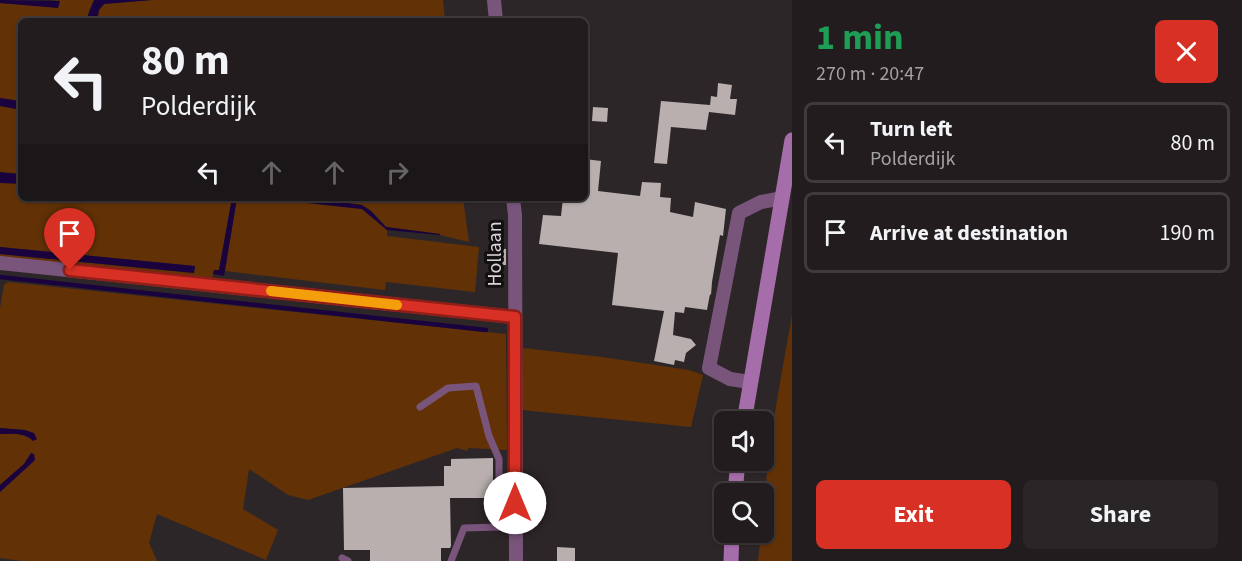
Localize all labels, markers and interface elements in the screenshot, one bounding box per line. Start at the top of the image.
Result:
text: 1 min [816,12,904,63]
button: close [1155,20,1218,83]
text: 80 m [141,31,230,91]
icon: left [42,42,120,120]
text: 270 m · 20:47 [816,60,924,88]
text: Polderdijk [141,87,256,126]
text: Turn left [870,113,952,145]
icon: left [819,126,852,159]
text: 80 m [1170,127,1215,159]
text: Polderdijk [870,145,955,173]
icon: left [192,156,225,189]
icon: ahead [255,156,288,189]
icon: ahead [318,156,351,189]
icon: right [381,156,414,189]
pin [44,208,95,270]
icon: arrive [819,216,852,249]
icon: arrive [53,217,86,250]
text: Arrive at destination [870,217,1068,249]
text: 190 m [1160,217,1215,249]
street label: Hollaan [481,221,509,287]
map controls [714,411,774,543]
button: sound [714,411,774,471]
position arrow [483,471,547,535]
button: Exit [816,480,1011,549]
button: Share [1023,480,1218,549]
button: search [714,483,774,543]

